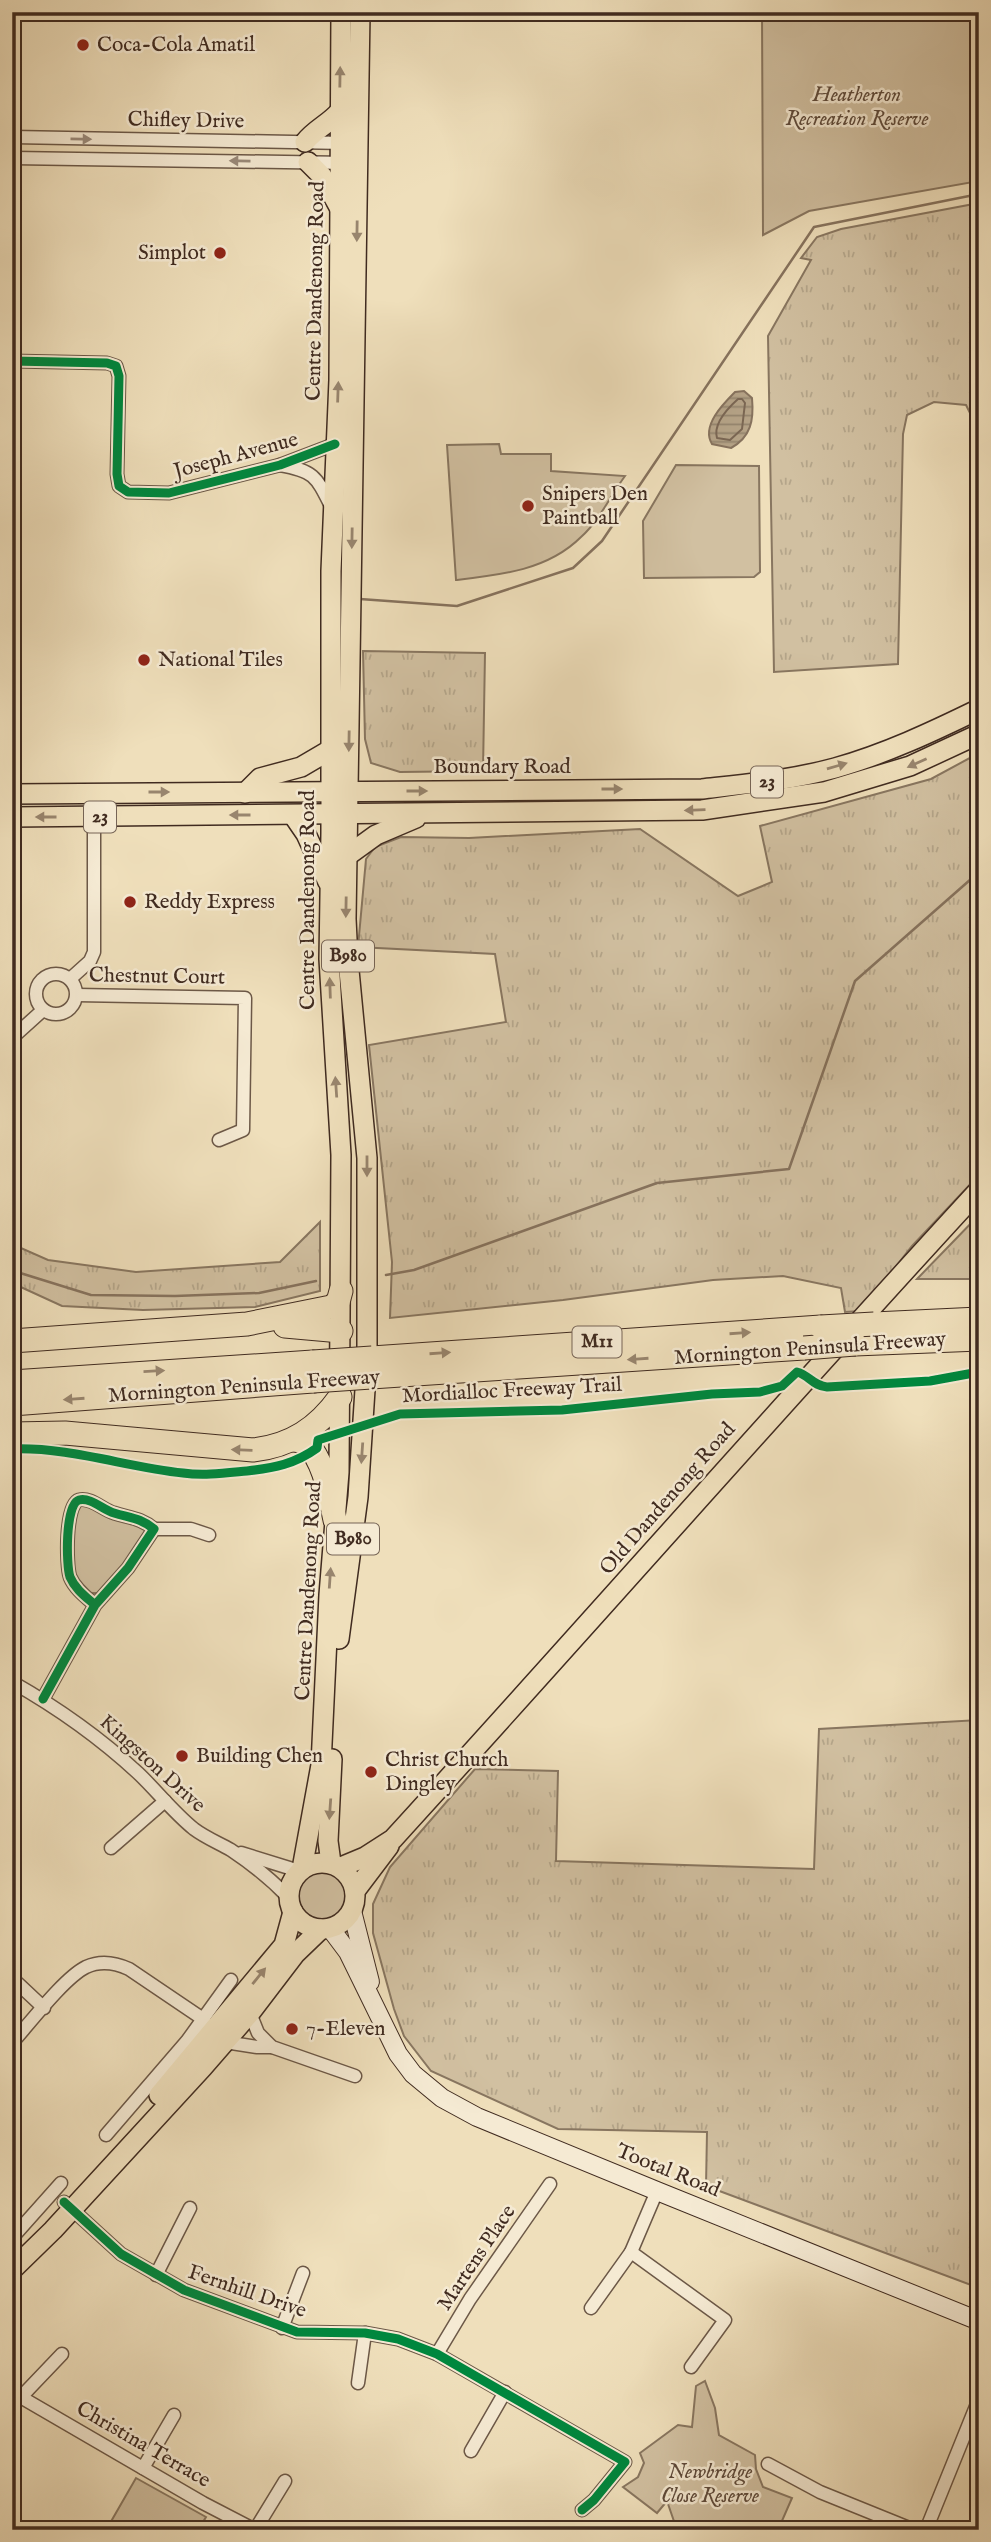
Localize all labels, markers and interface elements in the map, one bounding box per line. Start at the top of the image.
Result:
place label: Coca-Cola Amatil [97,32,255,59]
marker: Coca-Cola Amatil [75,37,91,53]
one-way arrow [334,66,346,88]
park label: Heatherton Recreation Reserve [786,82,928,133]
street label: Chifley Drive [127,106,245,136]
one-way arrow [71,133,93,144]
one-way arrow [228,155,250,167]
street label: Centre Dandenong Road [301,180,331,401]
one-way arrow [351,220,363,242]
place label: Simplot [138,240,206,267]
marker: Simplot [212,245,228,261]
one-way arrow [333,381,344,403]
street label: Joseph Avenue [169,426,301,486]
place label: Snipers Den Paintball [542,481,648,532]
marker: Snipers Den Paintball [520,498,536,514]
one-way arrow [347,527,358,549]
place label: National Tiles [158,647,283,674]
marker: National Tiles [136,652,152,668]
one-way arrow [343,731,355,753]
street label: Boundary Road [433,754,572,781]
one-way arrow [907,757,927,769]
one-way arrow [827,761,848,771]
road number: 23 [751,766,783,797]
one-way arrow [601,783,623,795]
one-way arrow [406,785,428,797]
one-way arrow [148,786,170,798]
street label: Centre Dandenong Road [295,789,322,1010]
road number: 23 [84,802,116,832]
one-way arrow [684,805,706,816]
one-way arrow [229,809,251,821]
one-way arrow [34,811,56,823]
place label: Reddy Express [144,889,275,916]
marker: Reddy Express [122,894,138,910]
one-way arrow [340,896,352,918]
road number: B980 [322,940,374,972]
street label: Chestnut Court [89,962,225,992]
one-way arrow [324,976,335,998]
one-way arrow [330,1076,341,1098]
one-way arrow [361,1155,373,1177]
road number: M11 [572,1326,622,1358]
street label: Mornington Peninsula Freeway [673,1326,947,1372]
one-way arrow [729,1327,751,1338]
one-way arrow [429,1347,451,1358]
one-way arrow [627,1354,649,1365]
street label: Mornington Peninsula Freeway [107,1364,381,1410]
one-way arrow [143,1366,165,1377]
street label: Mordialloc Freeway Trail [401,1372,623,1410]
one-way arrow [63,1394,85,1405]
street label: Old Dandenong Road [594,1416,742,1581]
one-way arrow [356,1442,367,1464]
one-way arrow [230,1444,252,1455]
street label: Centre Dandenong Road [290,1480,328,1702]
road number: B980 [327,1524,379,1554]
one-way arrow [325,1566,336,1588]
street label: Kingston Drive [93,1709,211,1819]
place label: Building Chen [196,1743,323,1770]
place label: Christ Church Dingley [385,1747,509,1798]
marker: Building Chen [174,1748,190,1764]
marker: Christ Church Dingley [363,1764,379,1780]
one-way arrow [324,1799,335,1821]
one-way arrow [251,1968,266,1986]
place label: 7-Eleven [306,2016,385,2043]
marker: 7-Eleven [284,2021,300,2037]
street label: Tootal Road [612,2138,725,2204]
street label: Martens Place [432,2200,523,2316]
street label: Fernhill Drive [184,2259,310,2325]
street label: Christina Terrace [71,2396,215,2495]
park label: Newbridge Close Reserve [661,2459,759,2510]

